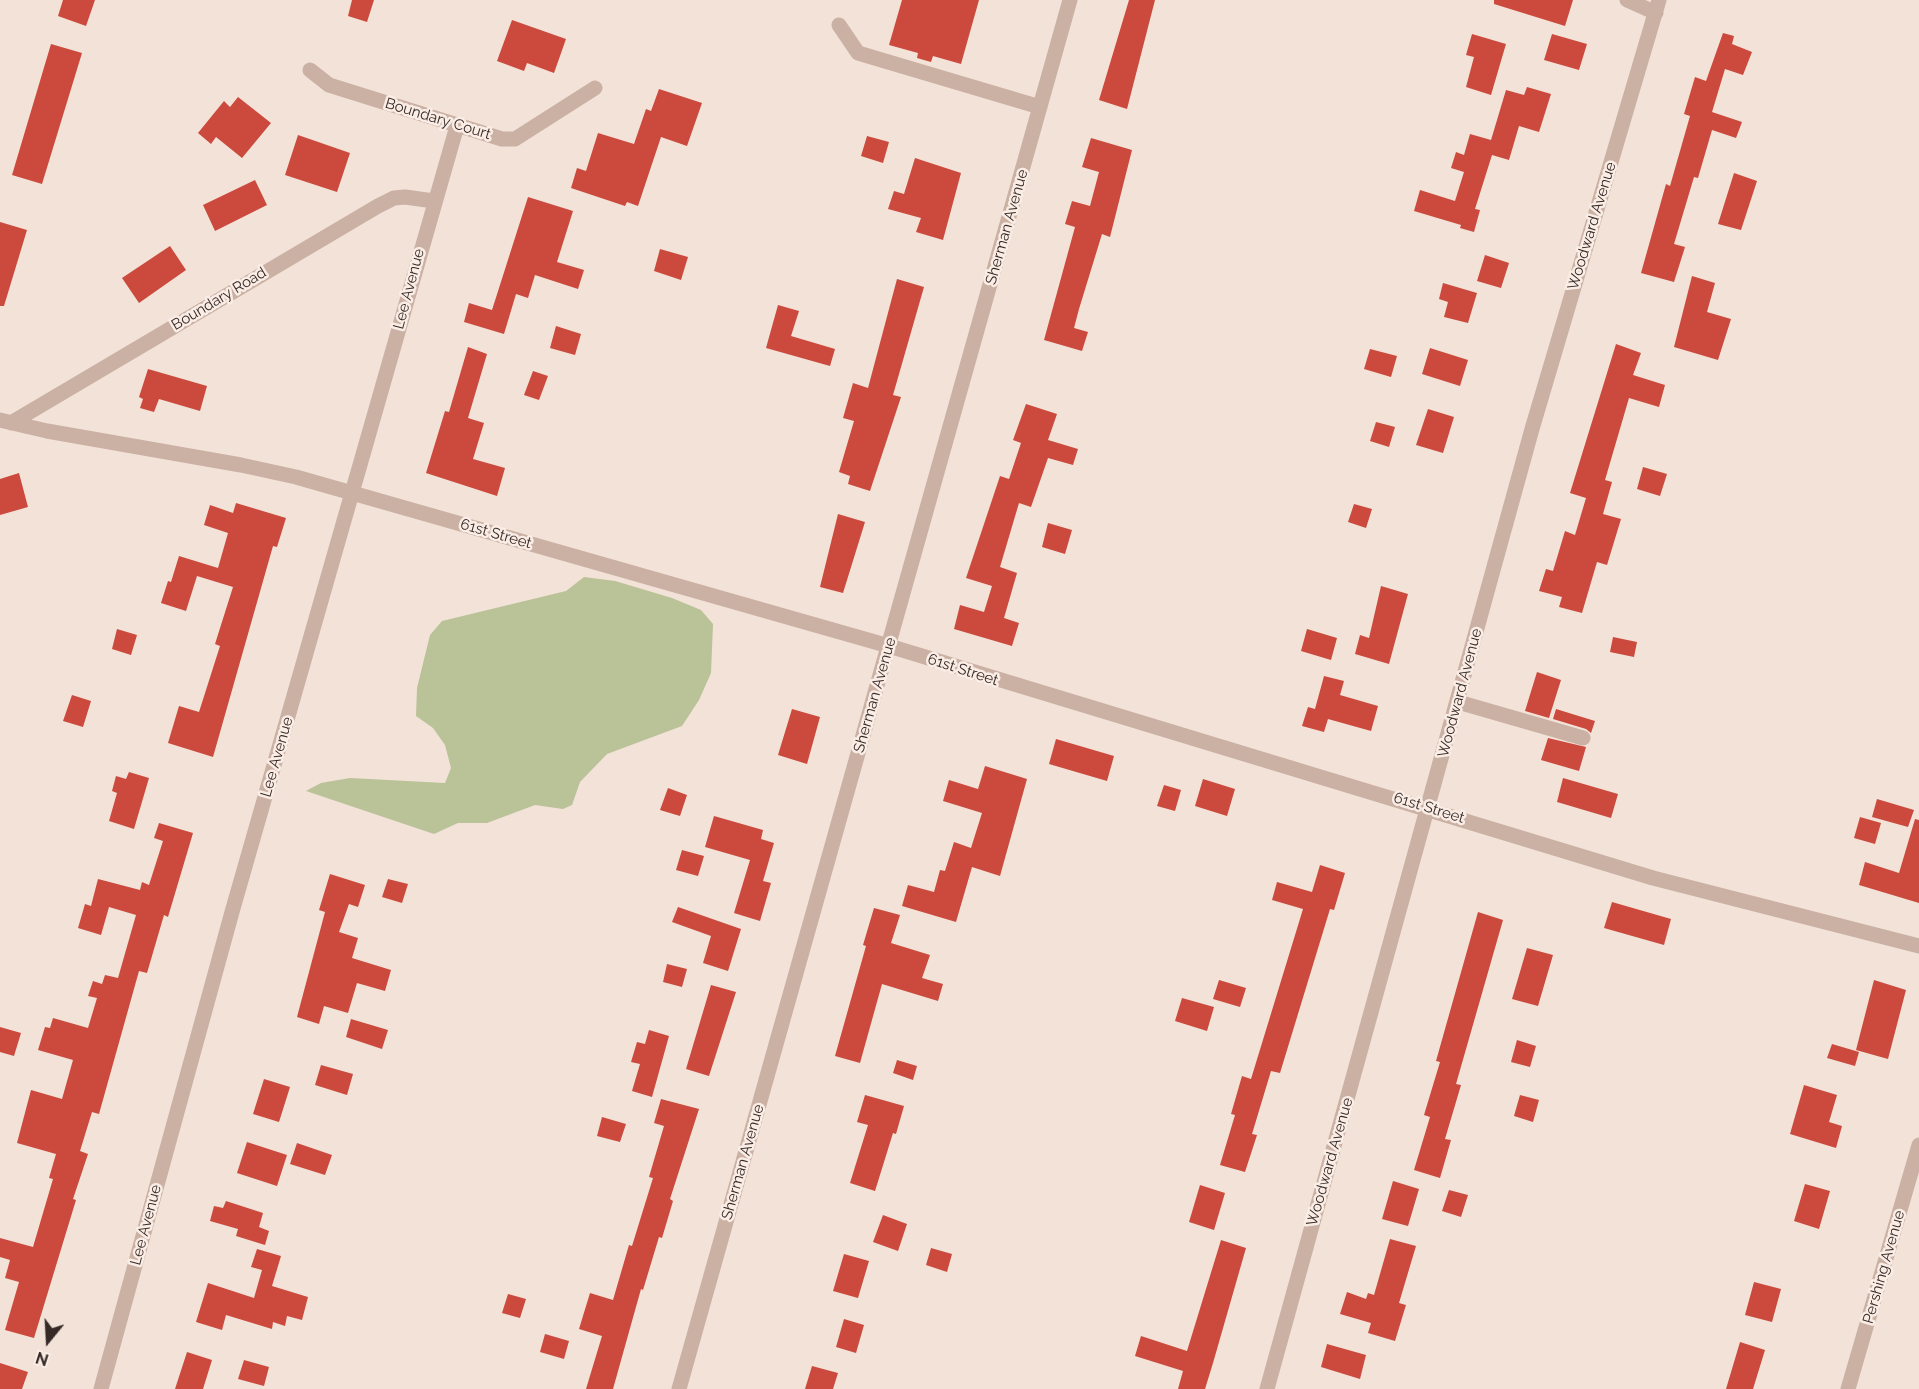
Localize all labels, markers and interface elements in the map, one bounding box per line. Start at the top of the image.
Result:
street label: Boundary Court [383,94,493,144]
street label: Woodward Avenue [1564,160,1620,292]
street label: Sherman Avenue [982,167,1032,287]
street label: Lee Avenue [390,247,428,331]
street label: Boundary Road [168,264,270,334]
street label: 61st Street [458,515,534,553]
street label: Woodward Avenue [1434,626,1486,760]
street label: Sherman Avenue [850,635,900,755]
street label: 61st Street [925,650,1001,690]
street label: Lee Avenue [257,715,297,799]
street label: 61st Street [1391,789,1467,827]
street label: Woodward Avenue [1303,1096,1357,1228]
street label: Sherman Avenue [718,1102,768,1222]
street label: Lee Avenue [127,1183,165,1267]
street label: Pershing Avenue [1859,1208,1909,1326]
north arrow [18,1311,78,1371]
text: N [34,1348,51,1370]

